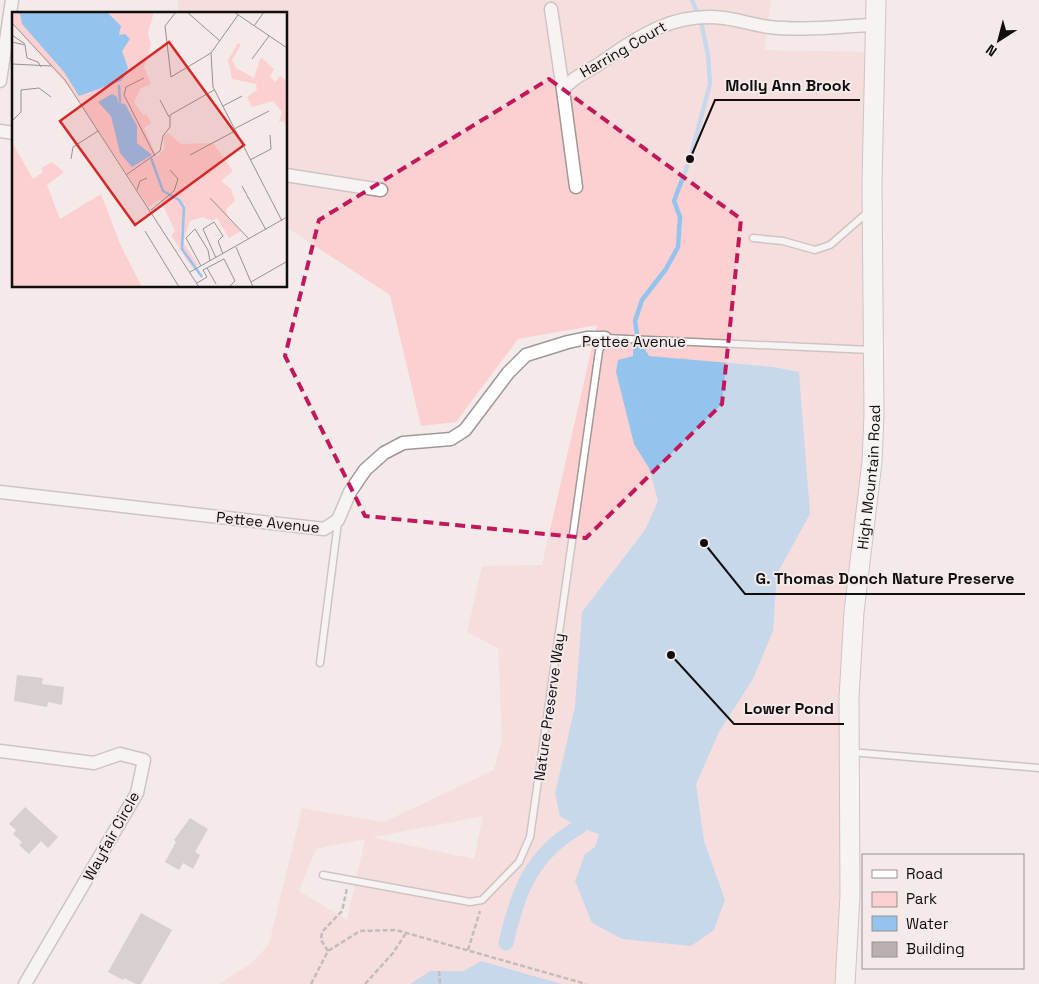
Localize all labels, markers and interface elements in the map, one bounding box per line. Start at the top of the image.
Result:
inset map [12,12,288,288]
north arrow [974,15,1024,65]
street label: Harring Court [576,17,670,81]
text: N [982,40,1000,61]
callout: Molly Ann Brook [715,69,860,100]
text: Molly Ann Brook [725,75,851,96]
street label: Pettee Avenue [582,332,686,351]
street label: High Mountain Road [852,404,884,551]
street label: Pettee Avenue [215,507,321,537]
callout: G. Thomas Donch Nature Preserve [745,563,1025,594]
text: G. Thomas Donch Nature Preserve [756,568,1014,589]
street label: Nature Preserve Way [529,632,569,782]
callout: Lower Pond [734,693,844,724]
text: Lower Pond [744,698,834,719]
street label: Wayfair Circle [79,788,143,884]
legend [862,854,1024,969]
text: Road [906,864,943,883]
text: Park [906,889,937,908]
text: Water [906,914,949,933]
text: Building [906,939,965,958]

